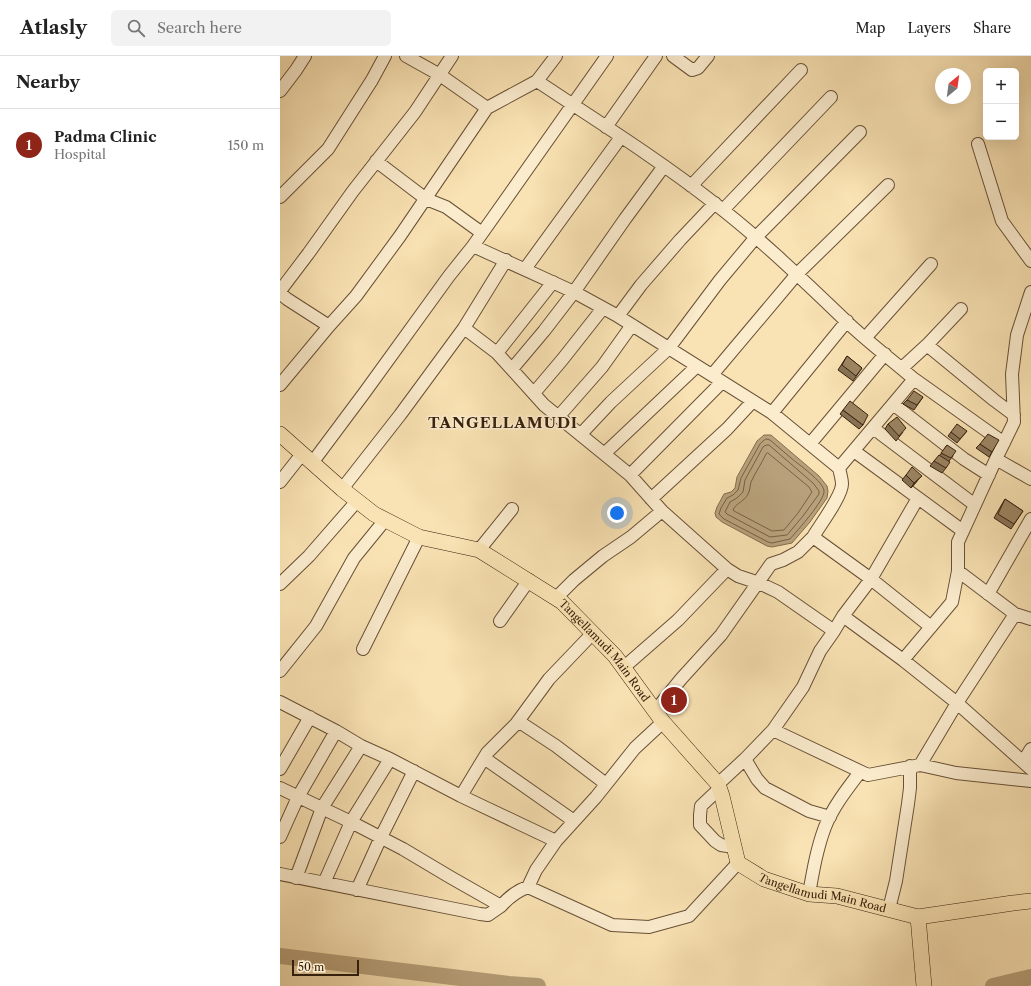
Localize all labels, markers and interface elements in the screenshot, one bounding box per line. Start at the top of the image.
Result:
search box [111,10,391,46]
text: Atlasly [20,16,87,39]
icon: search [125,17,147,39]
text: Search here [157,18,242,37]
text: Map [855,19,885,37]
text: Layers [907,19,951,37]
text: Share [973,19,1011,37]
north arrow [935,68,971,104]
map controls [983,68,1019,140]
button: + [983,68,1019,104]
text: Nearby [16,72,80,92]
button: − [983,104,1019,140]
text: Padma Clinic [54,127,156,146]
text: 1 [26,137,32,153]
text: 150 m [228,137,264,153]
text: Hospital [54,146,106,162]
district label: TANGELLAMUDI [428,413,578,432]
your location [607,503,627,523]
street label: Tangellamudi Main Road [556,596,653,705]
pin: 1 [661,685,687,715]
street label: Tangellamudi Main Road [756,870,888,916]
scale bar [292,958,359,977]
text: 50 m [298,960,324,974]

